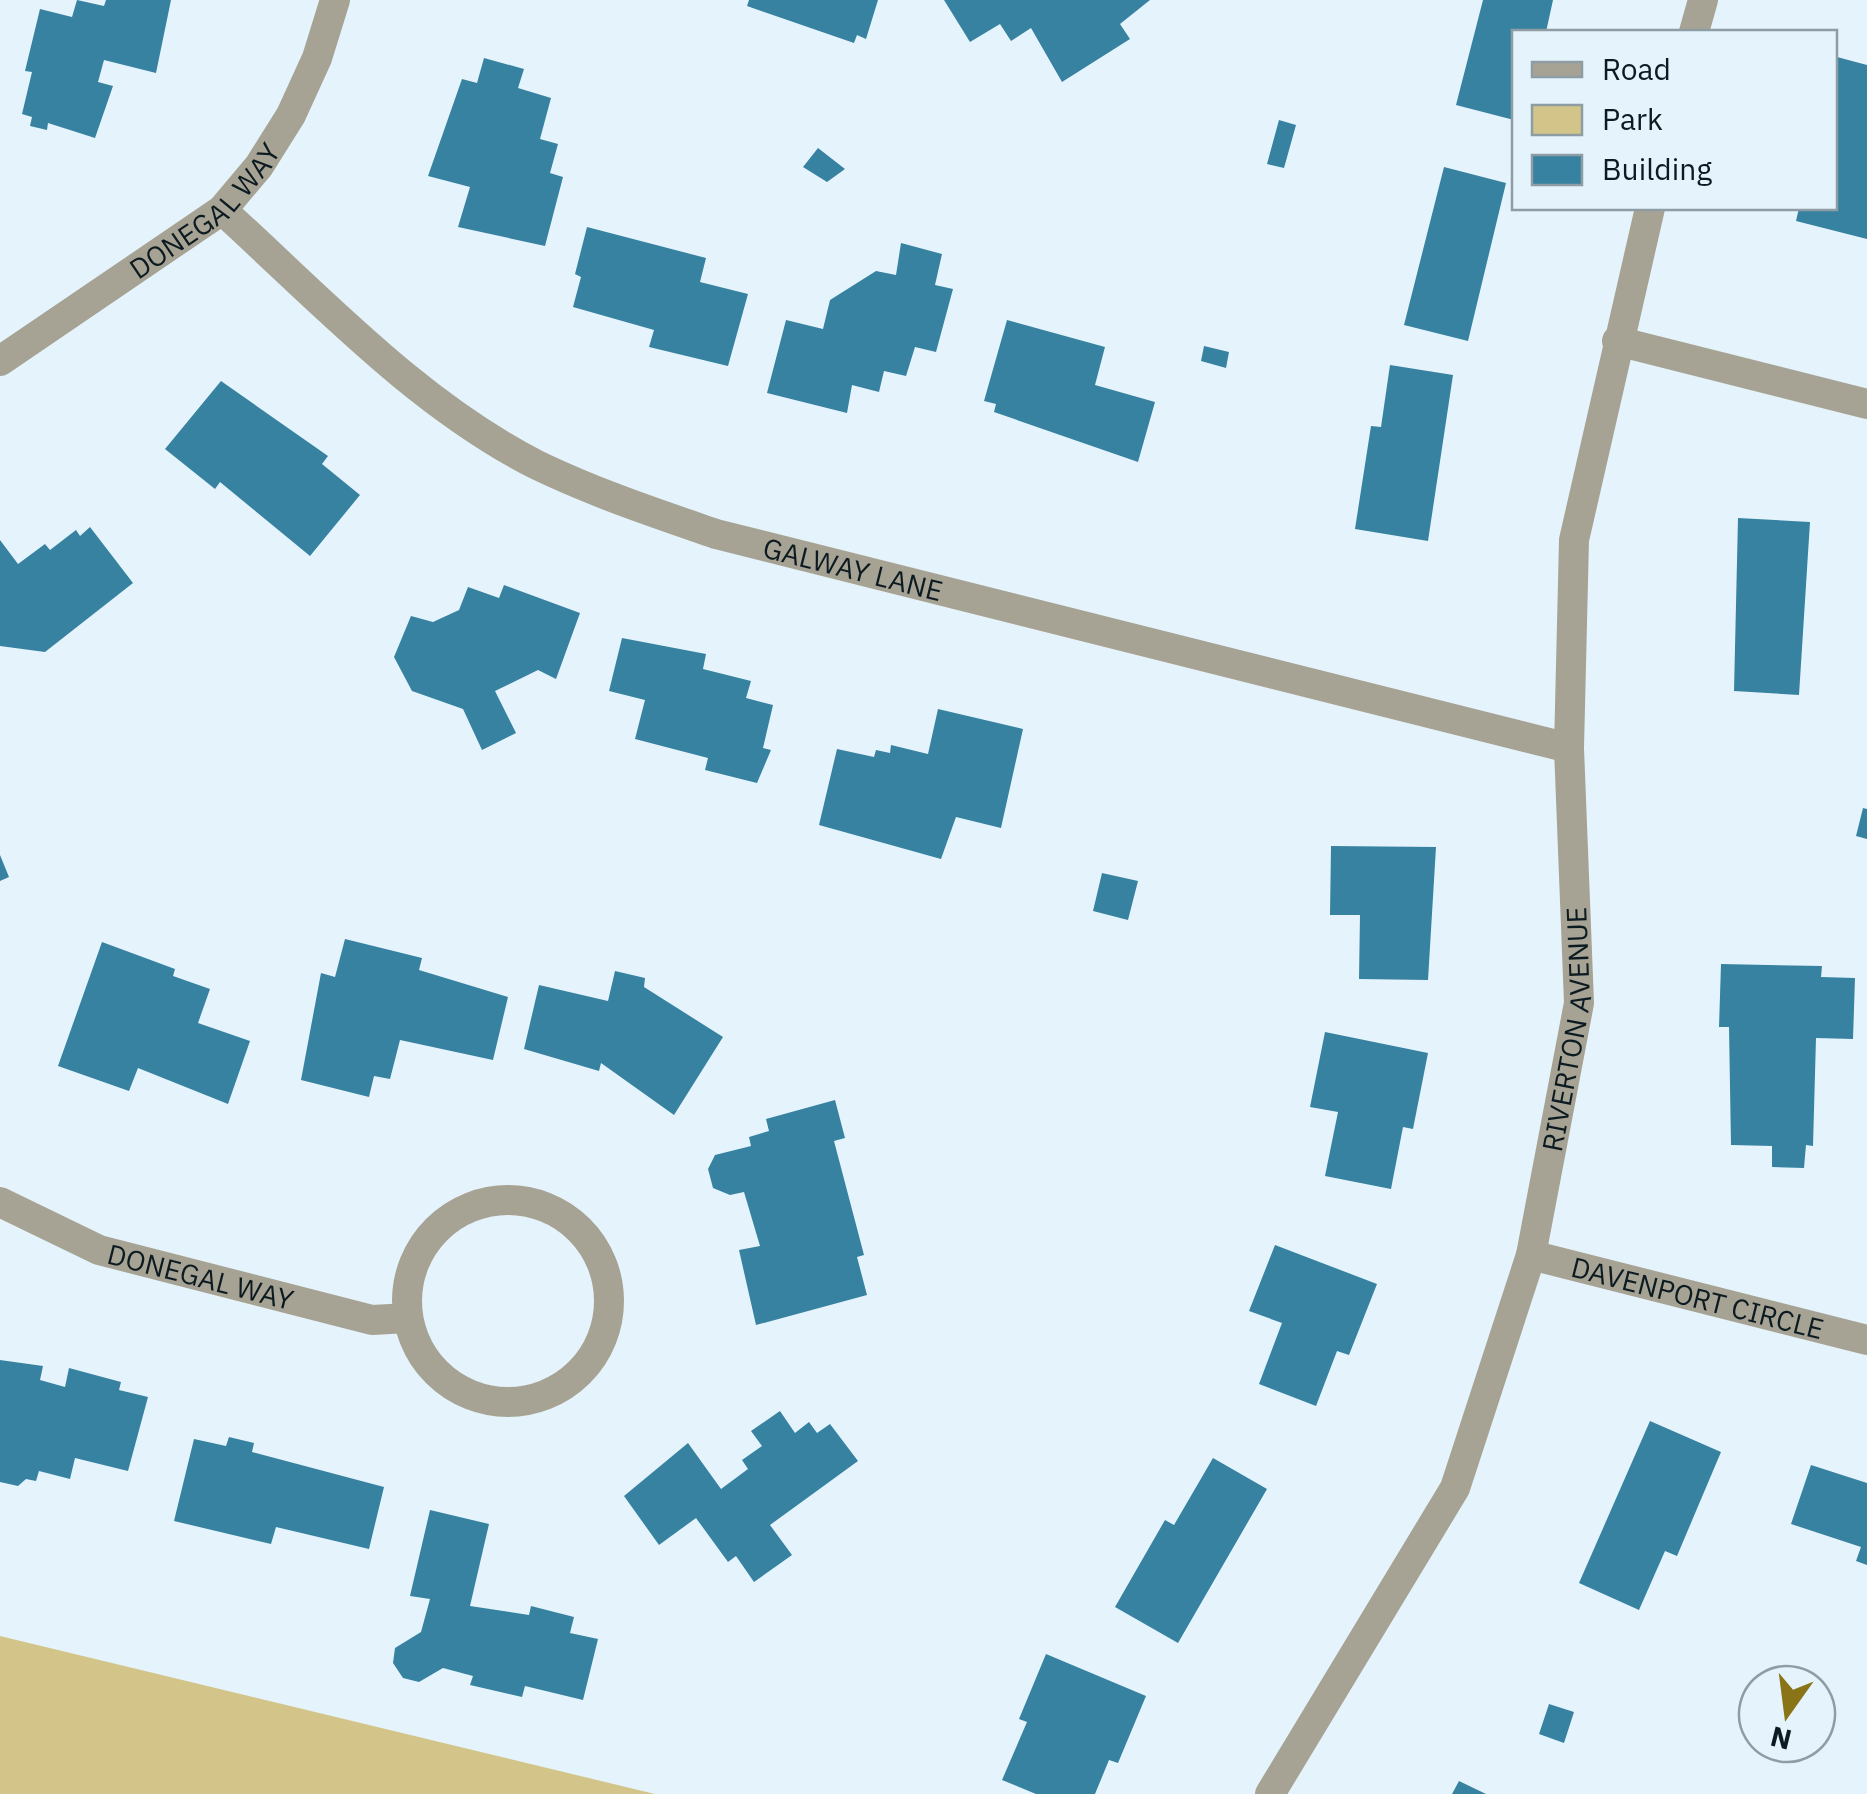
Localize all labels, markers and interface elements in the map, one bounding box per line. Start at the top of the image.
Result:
legend [1512,30,1837,210]
text: Road [1602,49,1671,88]
text: Park [1602,99,1663,138]
street label: DONEGAL WAY [122,135,288,287]
text: Building [1602,149,1712,188]
street label: GALWAY LANE [759,528,947,609]
street label: RIVERTON AVENUE [1533,906,1599,1154]
street label: DONEGAL WAY [104,1234,298,1318]
street label: DAVENPORT CIRCLE [1568,1247,1828,1347]
north arrow [1737,1664,1837,1764]
text: N [1767,1718,1795,1759]

